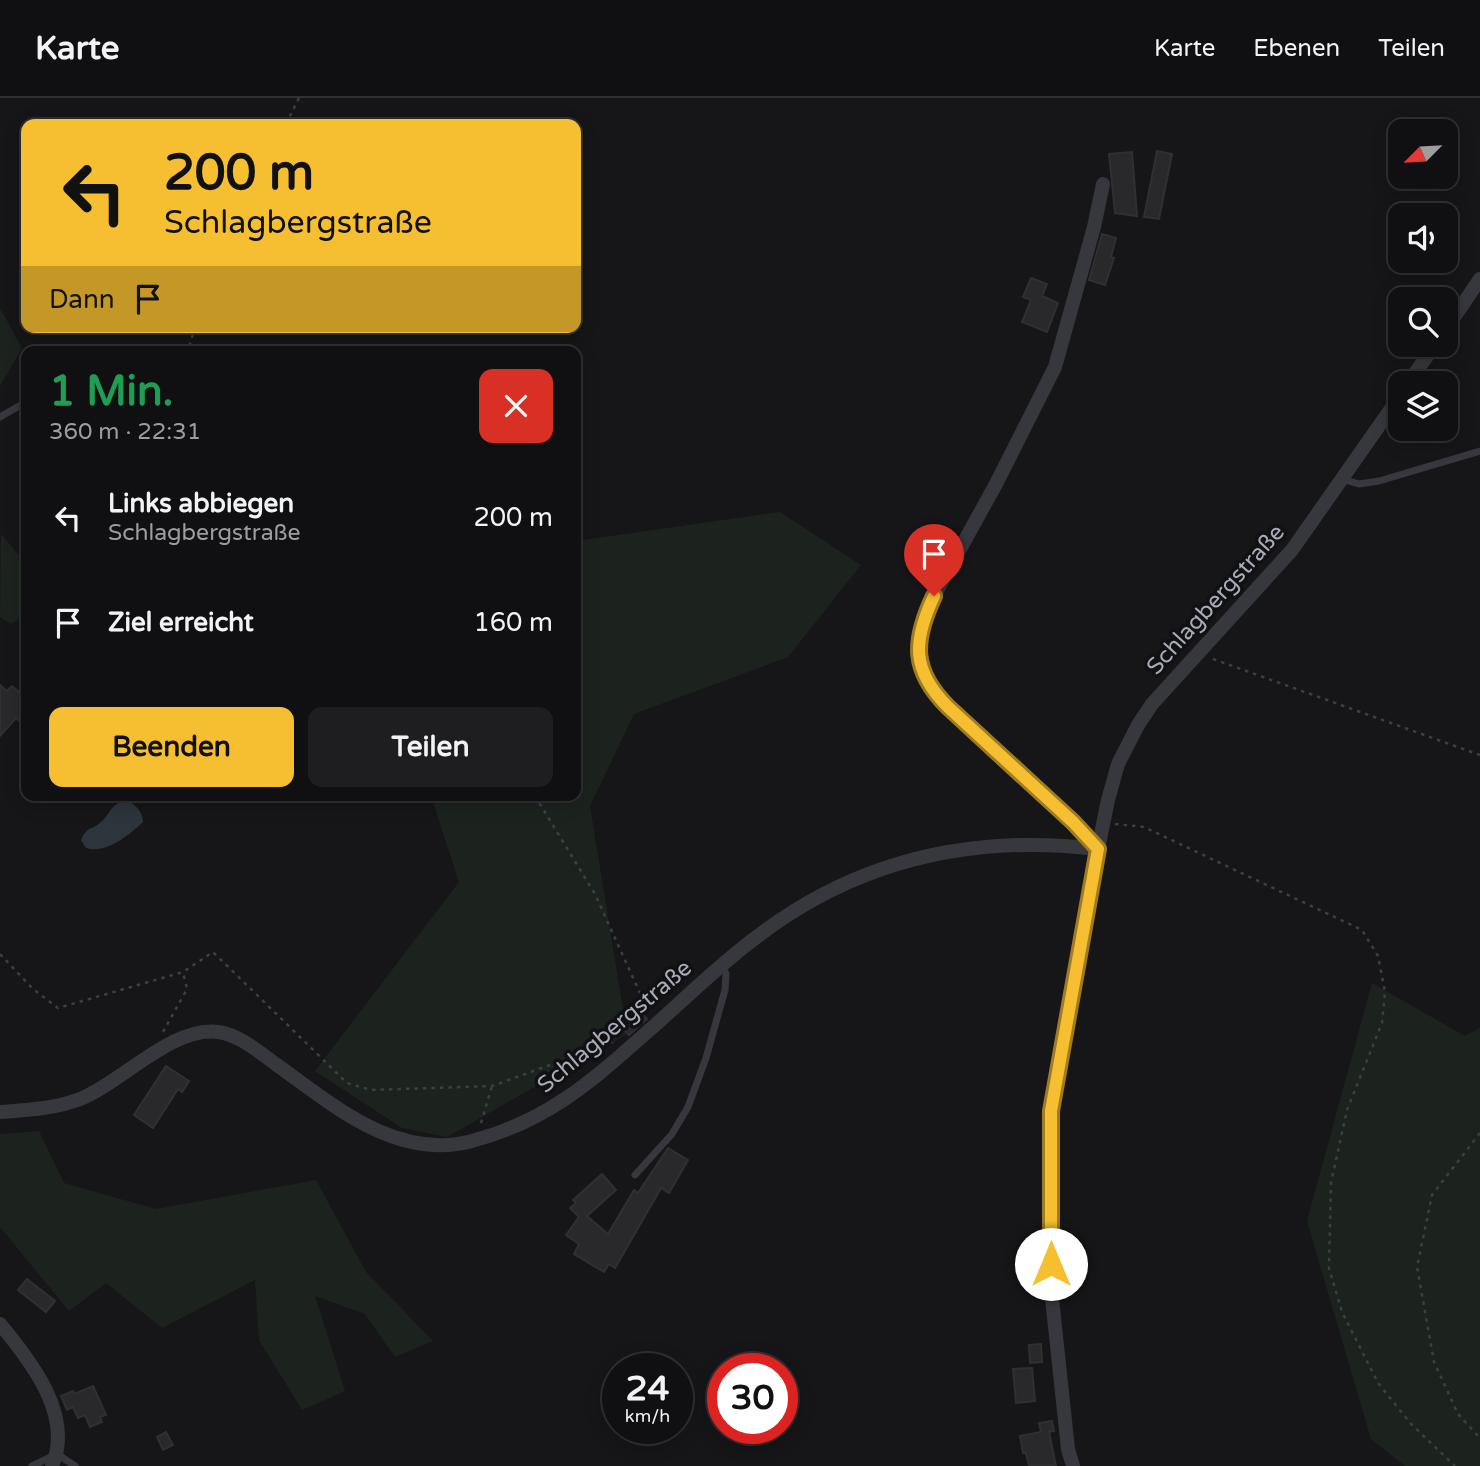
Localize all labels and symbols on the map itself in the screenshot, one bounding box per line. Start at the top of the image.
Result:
north arrow [1388,119,1458,189]
street label: Schlagbergstraße [1141,519,1291,681]
pin [904,524,964,596]
street label: Schlagbergstraße [532,954,697,1099]
position arrow [1014,1227,1088,1301]
speed limit sign: 30 [707,1353,798,1444]

